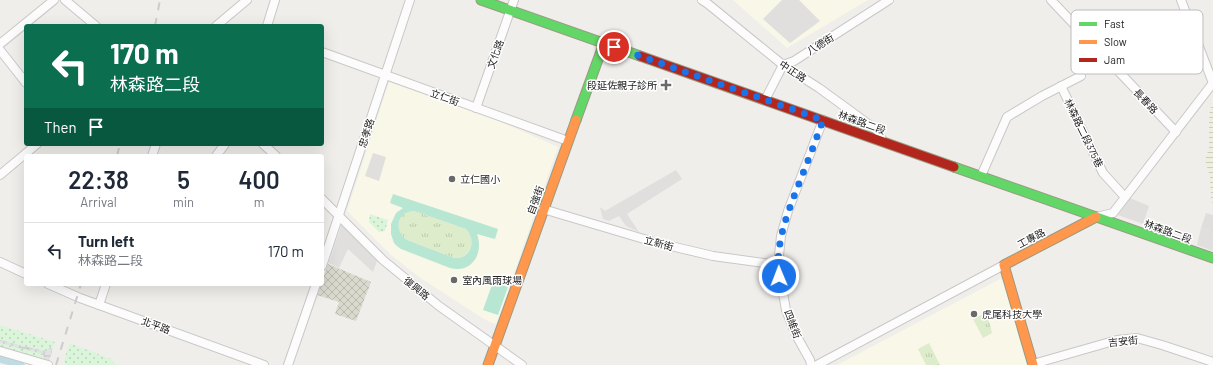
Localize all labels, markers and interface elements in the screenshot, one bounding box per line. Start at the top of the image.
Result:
legend [1071,10,1203,74]
text: Fast [1104,17,1125,30]
pin [597,30,631,64]
street label: 八德街 [804,31,836,57]
text: Slow [1104,35,1127,48]
text: 170 m [110,36,179,70]
icon: arrive [603,36,625,58]
street label: 文化路 [484,38,506,70]
icon: left [44,40,96,92]
text: Jam [1104,53,1125,66]
street label: 中正路 [777,58,809,84]
text: 林森路二段 [110,73,200,95]
place label: 段延佐親子診所 [587,79,657,91]
marker: 段延佐親子診所 [660,79,672,91]
street label: 立仁街 [429,86,461,108]
street label: 長春路 [1131,86,1161,116]
street label: 林森路二段375巷 [1062,97,1106,169]
street label: 林森路二段 [836,108,888,136]
icon: arrive [85,116,107,138]
street label: 忠孝路 [356,117,376,149]
text: Then [44,118,77,136]
text: 22:38 [68,165,129,194]
text: 5 [177,165,190,194]
text: 400 [238,165,280,194]
place label: 立仁國小 [460,173,500,185]
marker: 立仁國小 [447,174,457,184]
street label: 自強街 [524,184,546,216]
text: Arrival [80,194,117,210]
text: min [173,194,194,210]
text: m [254,194,264,210]
street label: 林森路二段 [1142,217,1194,245]
street label: 工專路 [1015,226,1047,250]
text: Turn left [78,232,134,250]
street label: 立新街 [643,233,675,253]
icon: left [44,240,66,262]
text: 170 m [268,242,304,260]
text: 林森路二段 [78,252,143,268]
position arrow [758,255,800,297]
street label: 復興路 [402,274,432,302]
place label: 室內風雨球場 [462,274,522,286]
marker: 室內風雨球場 [449,275,459,285]
street label: 四維街 [782,308,804,340]
place label: 虎尾科技大學 [982,308,1042,320]
marker: 虎尾科技大學 [969,309,979,319]
street label: 北平路 [140,314,172,336]
street label: 吉安街 [1107,333,1139,349]

